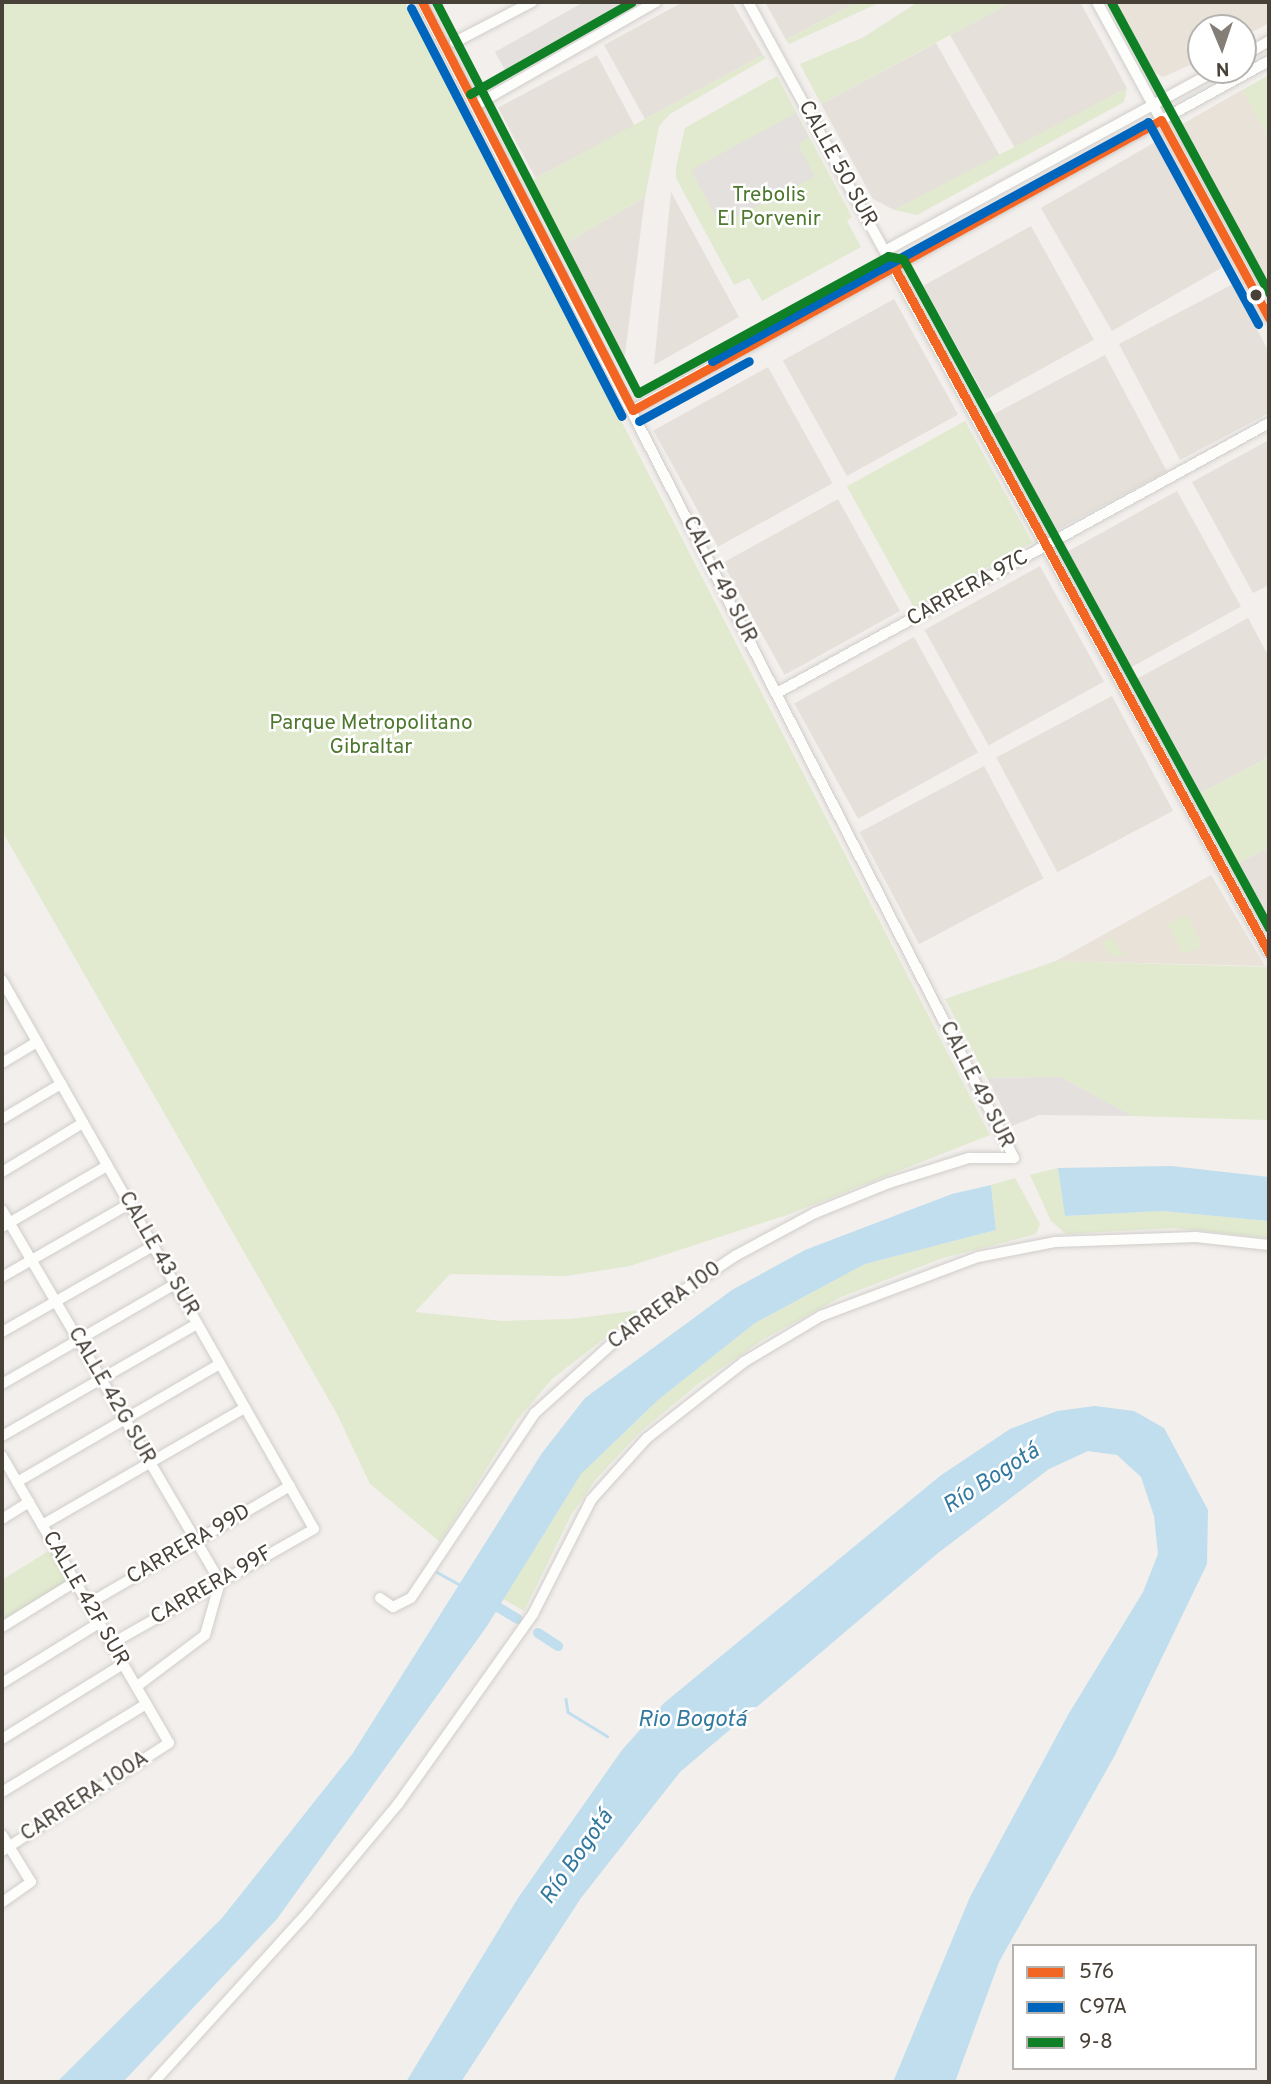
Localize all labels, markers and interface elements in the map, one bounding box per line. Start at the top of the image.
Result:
north arrow [1187,14,1257,84]
text: N [1215,56,1230,80]
street label: CALLE 50 SUR [792,96,882,232]
park label: Trebolis El Porvenir [717,183,821,233]
unlabelled marker [1249,288,1263,302]
street label: CALLE 49 SUR [676,512,762,648]
street label: CARRERA 97C [903,545,1033,633]
park label: Parque Metropolitano Gibraltar [269,711,473,761]
street label: CALLE 49 SUR [933,1017,1019,1153]
street label: CALLE 43 SUR [112,1187,204,1321]
street label: CARRERA 100 [603,1256,727,1356]
street label: CALLE 42G SUR [62,1323,160,1469]
water label: Río Bogotá [939,1439,1045,1521]
street label: CARRERA 99D [122,1499,256,1591]
street label: CALLE 42F SUR [36,1527,134,1671]
street label: CARRERA 99F [146,1541,278,1631]
water label: Rio Bogotá [637,1707,747,1735]
street label: CARRERA 100A [16,1746,154,1848]
water label: Río Bogotá [535,1805,621,1911]
legend [1012,1944,1257,2070]
text: 576 [1079,1959,1114,1986]
text: C97A [1079,1994,1127,2021]
text: 9-8 [1079,2029,1113,2056]

